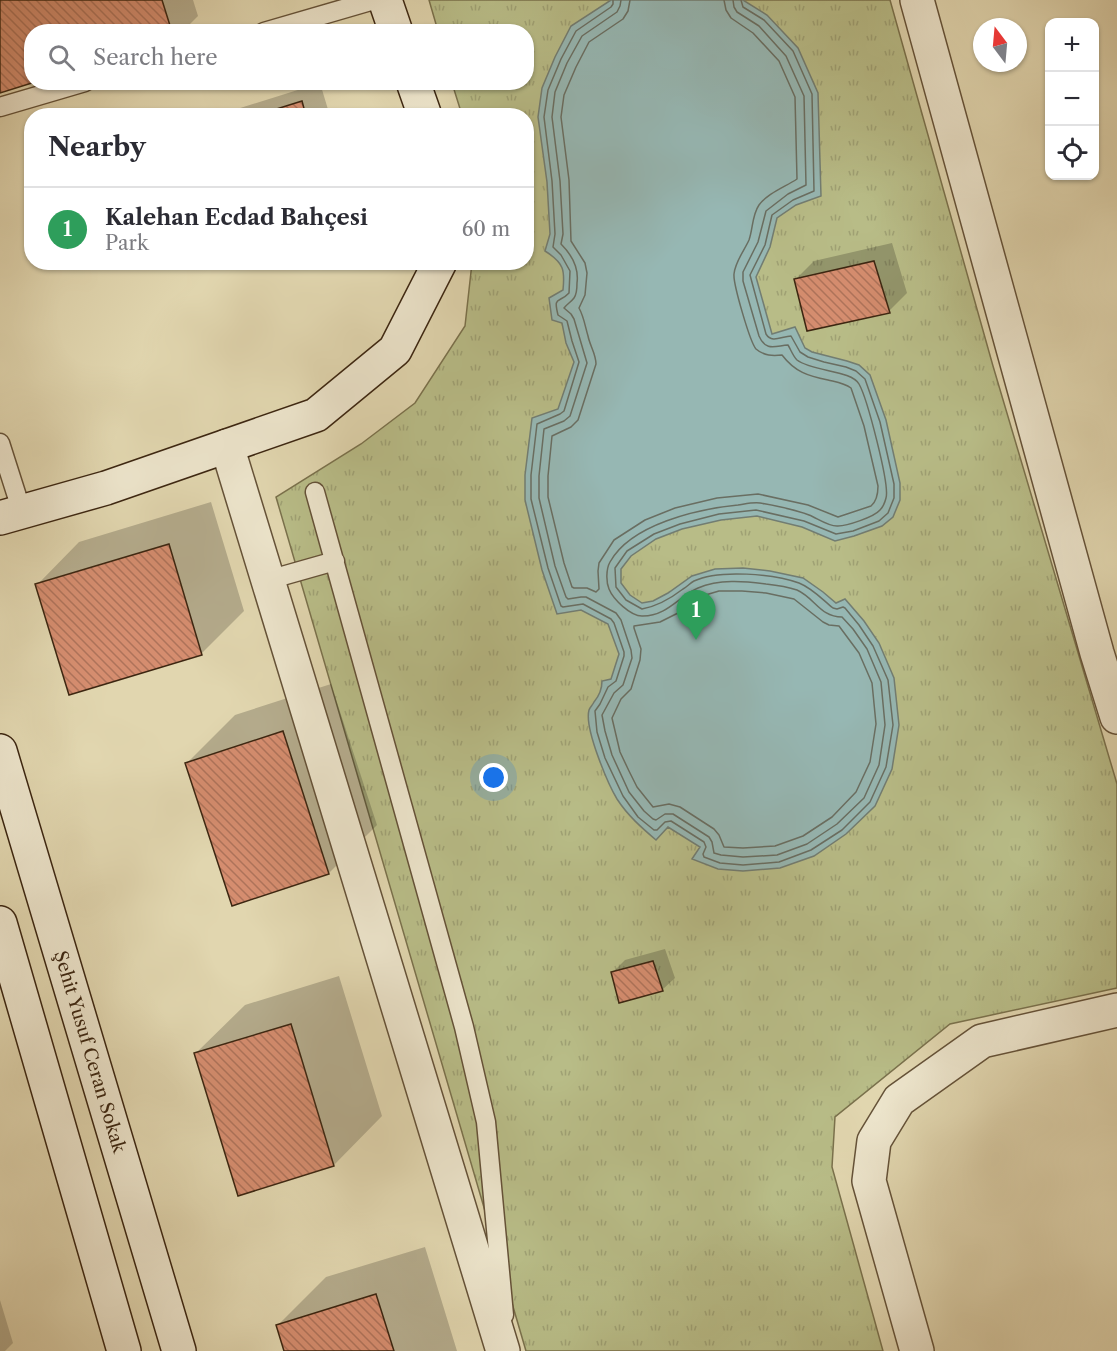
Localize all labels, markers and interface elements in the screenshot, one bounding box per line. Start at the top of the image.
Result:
north arrow [973,18,1027,72]
map controls [1045,18,1099,180]
button: + [1045,18,1099,72]
search box [24,24,534,90]
icon: search [45,41,78,74]
text: Search here [93,44,218,71]
button: − [1045,72,1099,126]
button: locate [1045,126,1099,180]
text: Nearby [48,131,146,163]
text: Kalehan Ecdad Bahçesi [105,204,368,231]
text: 1 [63,217,72,241]
text: 60 m [462,217,510,241]
text: Park [105,231,148,255]
pin: 1 [676,590,716,640]
your location [479,763,508,792]
street label: Şehit Yusuf Ceran Sokak [49,948,131,1157]

